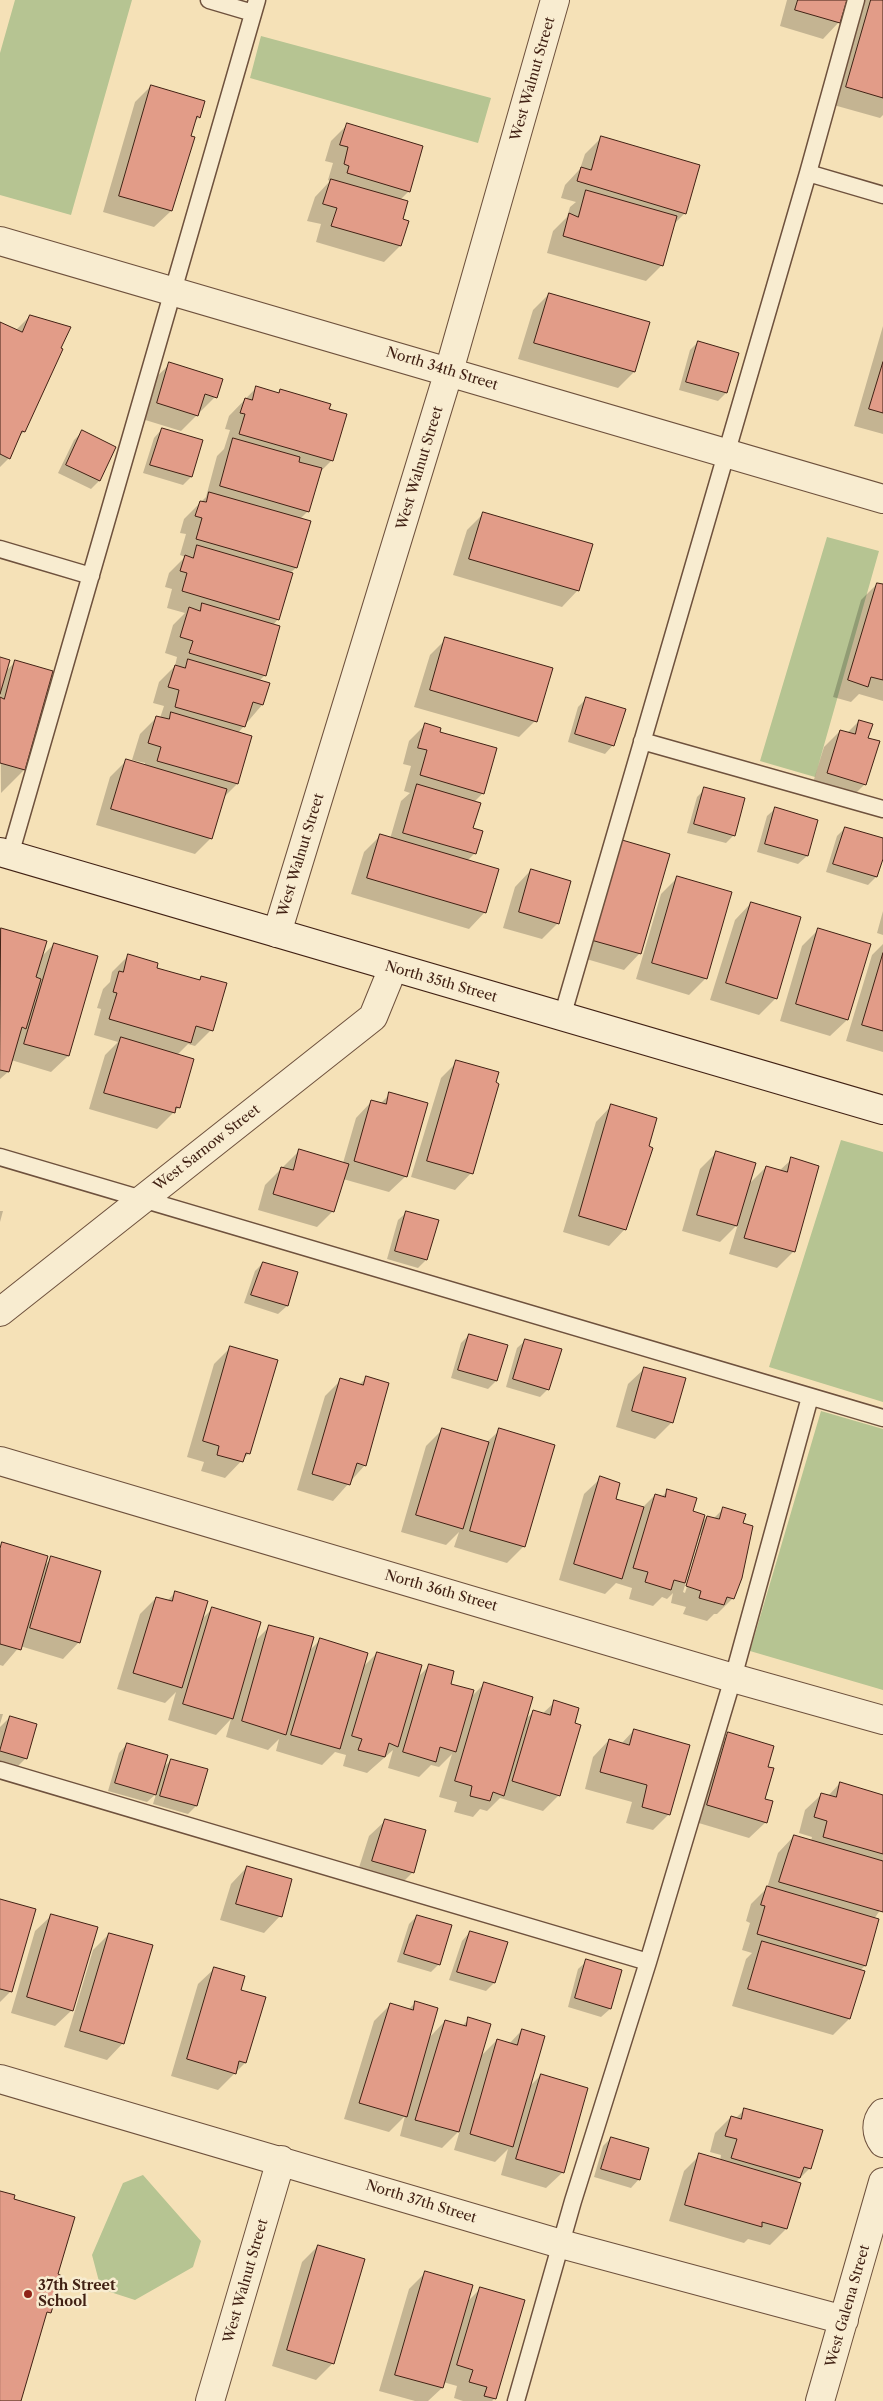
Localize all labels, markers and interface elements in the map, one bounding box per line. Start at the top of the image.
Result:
street label: West Walnut Street [507,15,559,143]
street label: North 34th Street [384,344,500,394]
street label: West Walnut Street [393,404,447,532]
street label: West Walnut Street [274,791,328,919]
street label: North 35th Street [383,958,499,1006]
street label: West Sarnow Street [151,1101,263,1195]
street label: North 36th Street [383,1567,499,1615]
street label: North 37th Street [364,2177,478,2227]
street label: West Walnut Street [220,2217,272,2345]
street label: West Galena Street [822,2243,874,2369]
place label: 37th Street School [38,2278,116,2310]
marker: 37th Street School [22,2288,34,2300]

